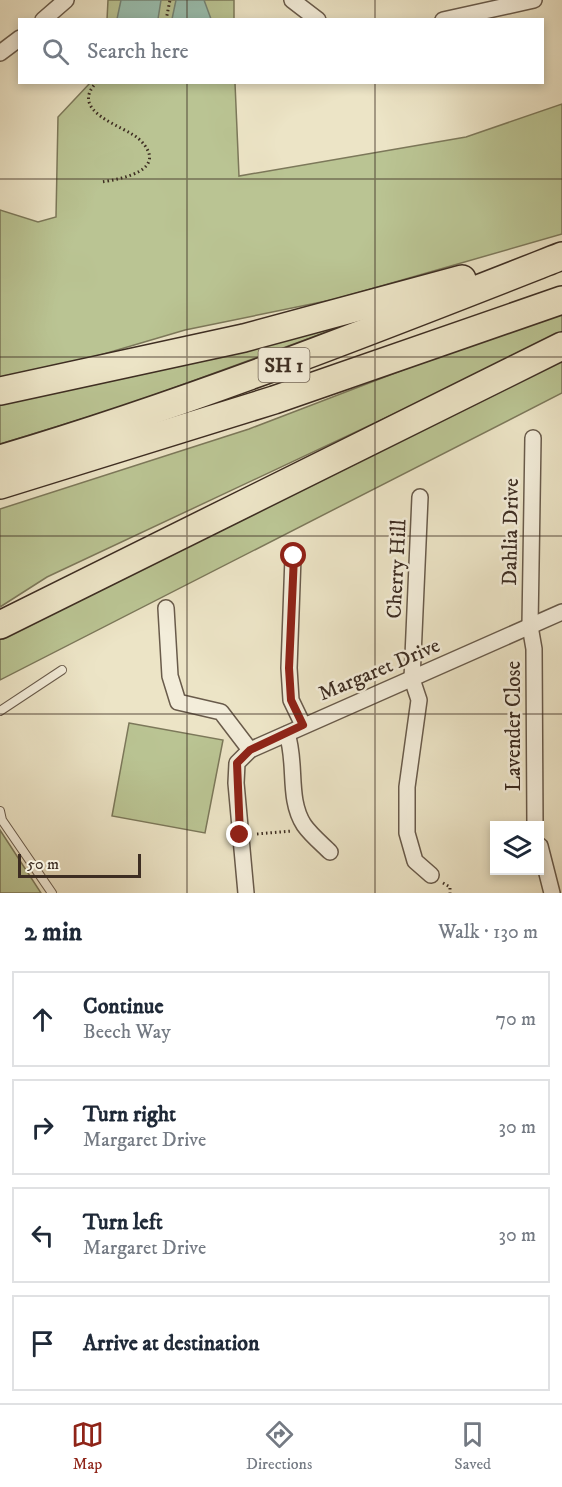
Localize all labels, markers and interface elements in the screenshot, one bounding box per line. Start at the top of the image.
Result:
search box [18,18,544,84]
icon: search [39,35,72,68]
text: Search here [87,38,189,65]
road number: SH 1 [258,348,310,382]
street label: Dahlia Drive [497,478,525,586]
street label: Cherry Hill [381,518,413,619]
route start [280,542,306,568]
street label: Margaret Drive [315,633,444,707]
street label: Lavender Close [501,661,527,791]
route end [226,821,252,847]
map controls [490,821,544,875]
button: layers [490,821,544,875]
scale bar [18,851,141,878]
text: 50 m [27,854,59,874]
text: 2 min [24,916,82,949]
text: Walk · 130 m [438,920,538,945]
text: Continue [83,993,164,1020]
icon: ahead [26,1003,59,1036]
text: 70 m [495,1007,536,1032]
text: Beech Way [83,1020,171,1045]
text: Turn right [83,1101,176,1128]
icon: right [26,1111,59,1144]
text: 30 m [498,1115,536,1140]
text: Margaret Drive [83,1128,206,1153]
text: Turn left [83,1209,163,1236]
icon: left [26,1219,59,1252]
text: 30 m [498,1223,536,1248]
text: Margaret Drive [83,1236,206,1261]
icon: arrive [26,1327,59,1360]
text: Arrive at destination [83,1330,260,1357]
tab: Map [71,1418,104,1474]
tab: Directions [246,1418,312,1474]
tab: Saved [454,1418,491,1474]

